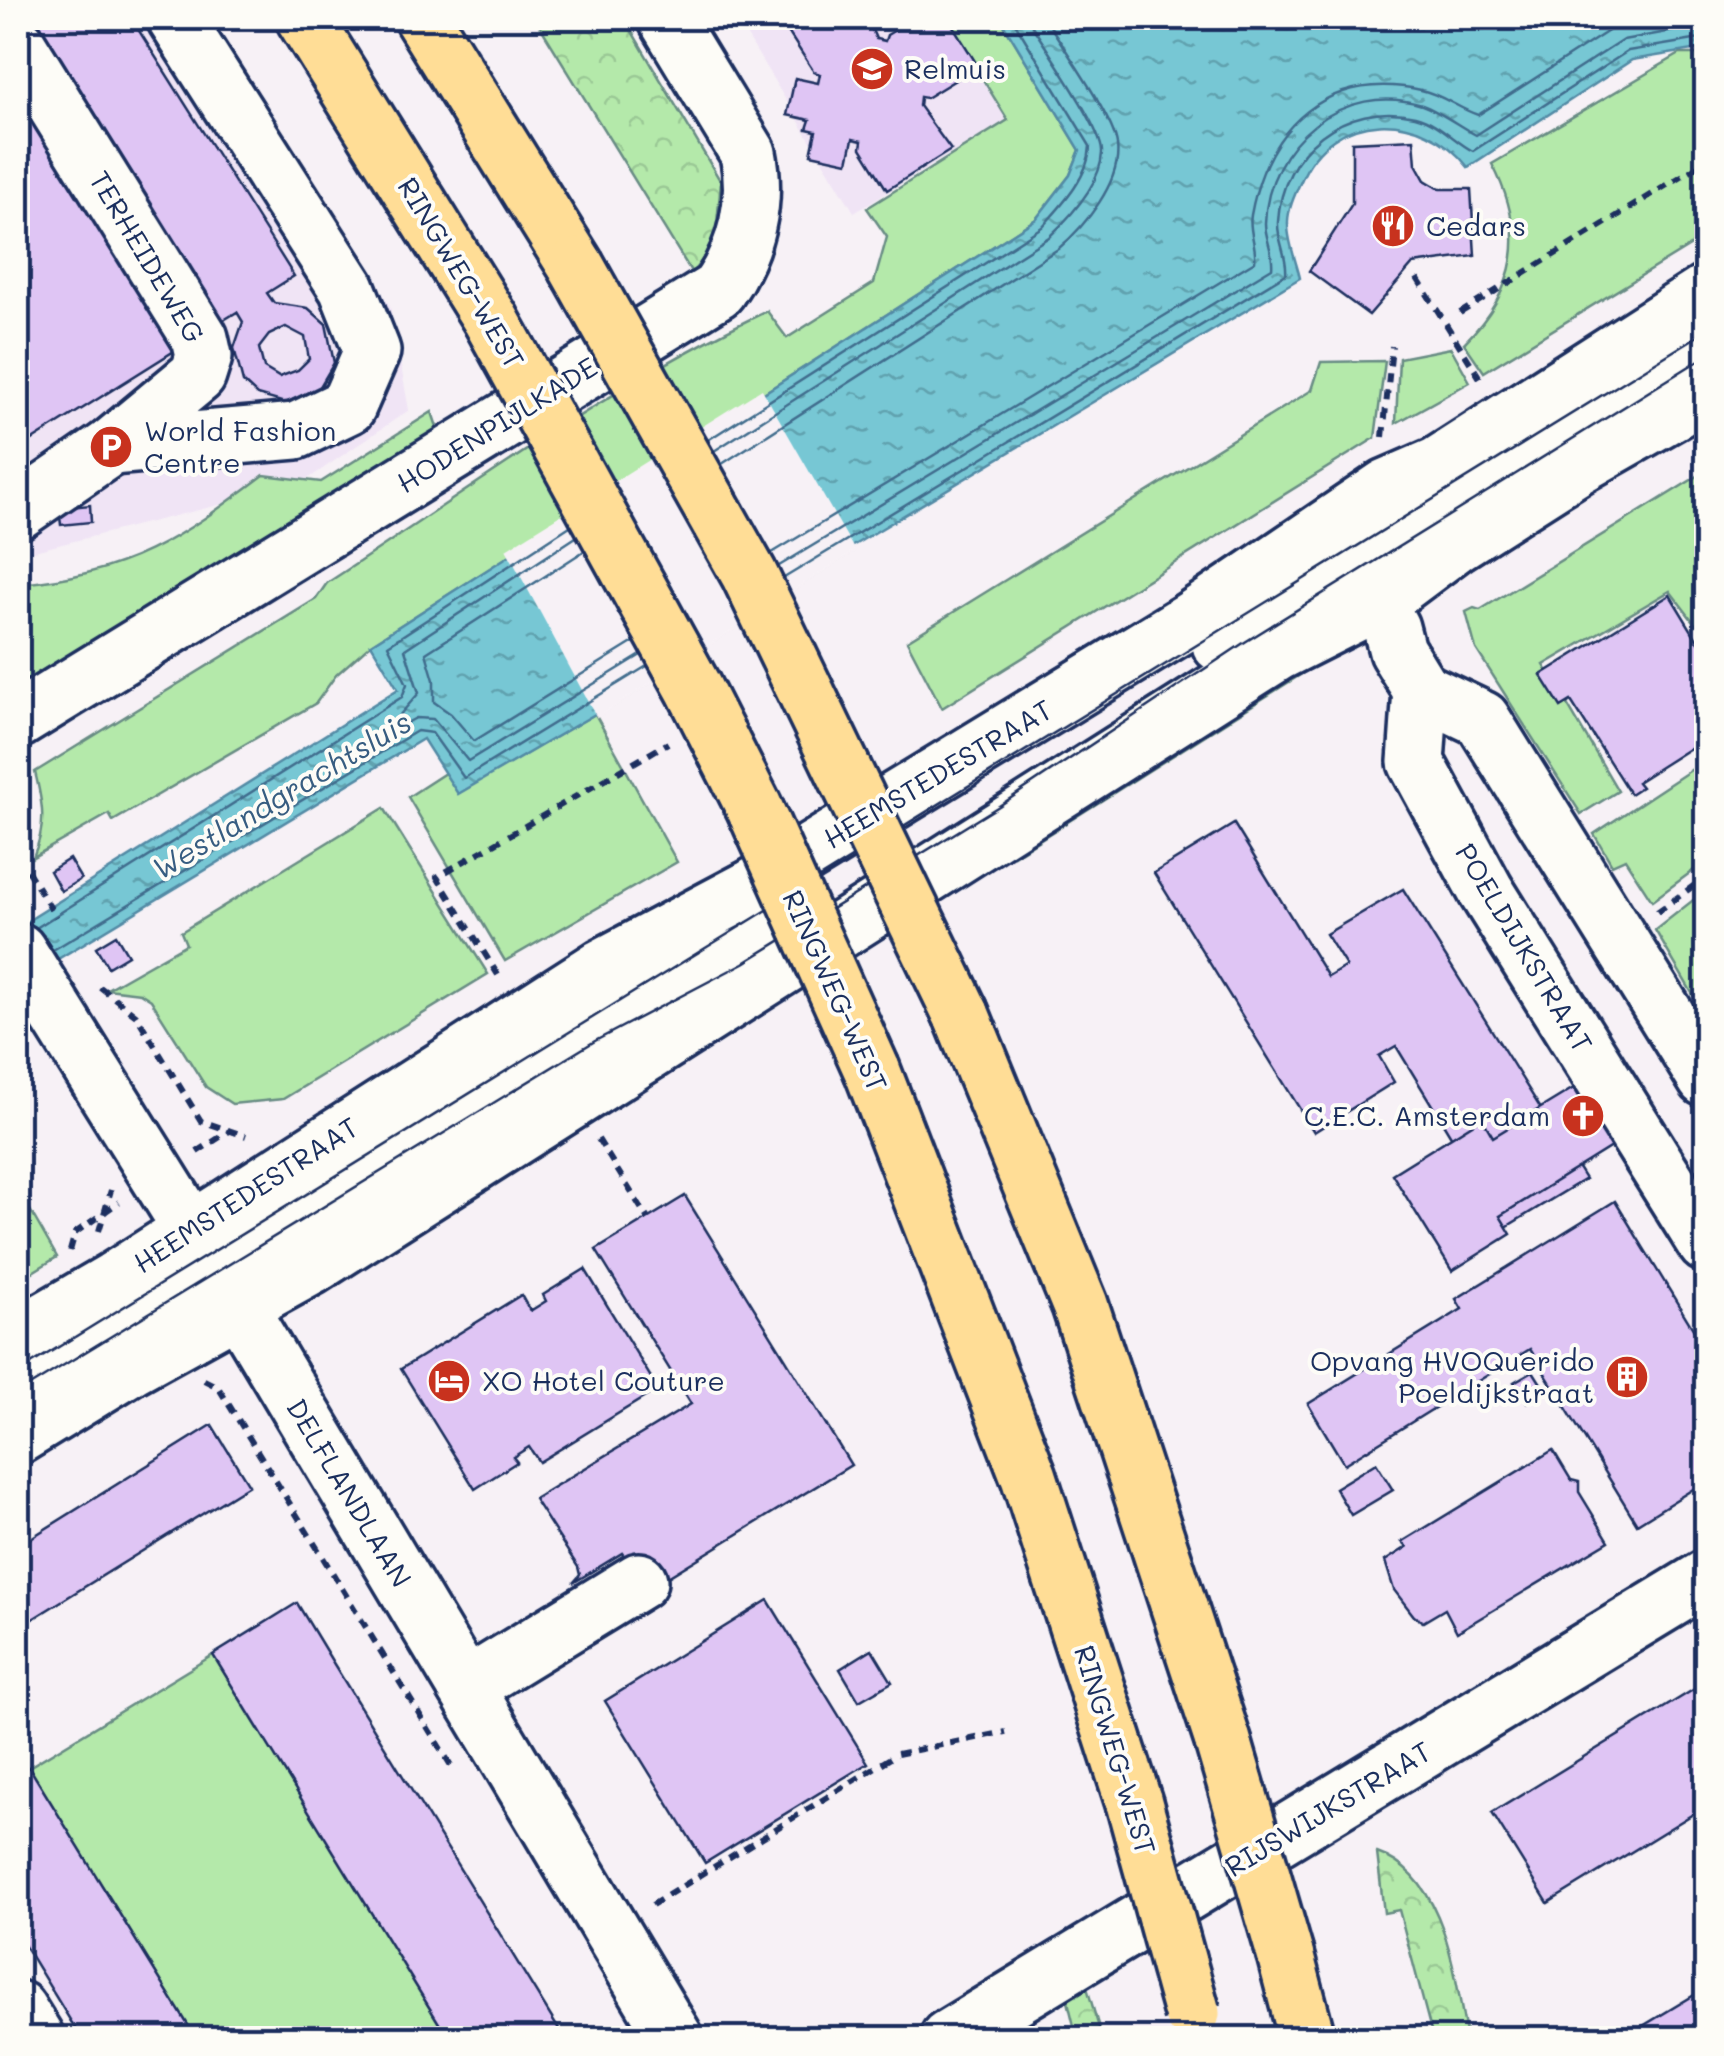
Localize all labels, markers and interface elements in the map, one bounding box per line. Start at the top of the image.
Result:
school or university icon: Relmuis [849,46,895,92]
place label: Relmuis [904,50,1006,86]
street label: TERHEIDEWEG [82,164,213,349]
street label: RINGWEG-WEST [391,170,533,375]
restaurant icon: Cedars [1370,203,1416,249]
place label: Cedars [1426,207,1526,243]
street label: HODENPIJLKADE [390,348,603,500]
place label: World Fashion Centre [144,412,336,480]
parking icon: World Fashion Centre [88,424,134,470]
street label: HEEMSTEDESTRAAT [816,691,1058,856]
water label: Westlandgrachtsluis [144,701,418,888]
street label: POELDIJKSTRAAT [1448,836,1601,1059]
street label: RINGWEG-WEST [775,884,896,1097]
church icon: C.E.C. Amsterdam [1560,1093,1606,1139]
place label: C.E.C. Amsterdam [1304,1097,1550,1133]
street label: HEEMSTEDESTRAAT [126,1108,365,1280]
place label: Opvang HVOQuerido Poeldijkstraat [1310,1342,1594,1410]
building icon: Opvang HVOQuerido Poeldijkstraat [1604,1354,1650,1400]
hotel icon: XO Hotel Couture [426,1358,472,1404]
place label: XO Hotel Couture [482,1362,725,1398]
street label: DELFLANDLAAN [279,1392,420,1593]
street label: RINGWEG-WEST [1067,1641,1165,1859]
street label: RIJSWIJKSTRAAT [1218,1732,1437,1884]

